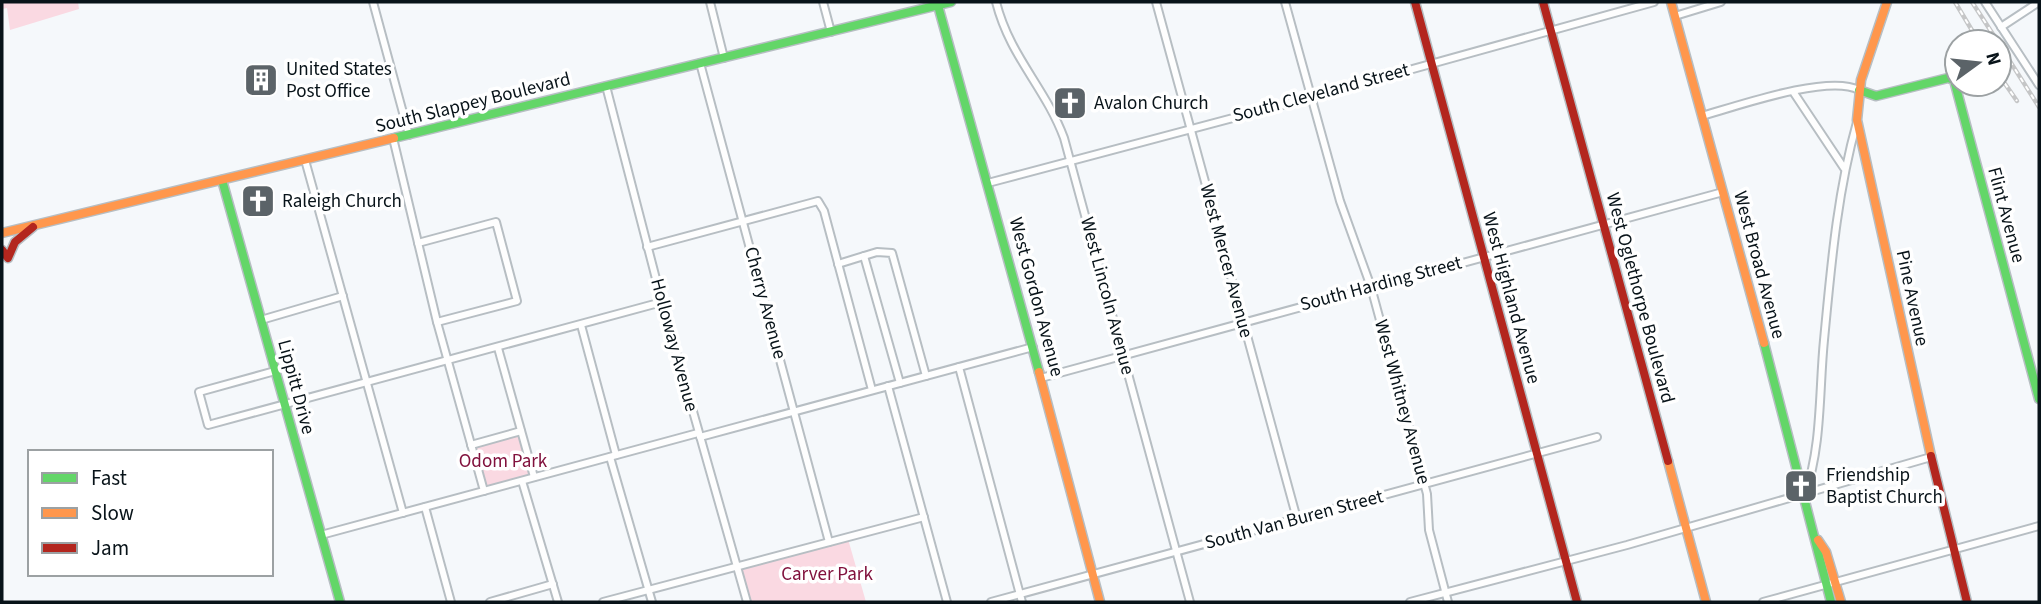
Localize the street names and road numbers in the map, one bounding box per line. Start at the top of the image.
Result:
street label: South Cleveland Street [1230,56,1413,130]
street label: South Slappey Boulevard [373,66,573,140]
street label: Flint Avenue [1980,164,2032,266]
street label: West Mercer Avenue [1192,181,1260,341]
street label: West Broad Avenue [1726,188,1792,342]
street label: West Oglethorpe Boulevard [1599,190,1681,406]
street label: West Highland Avenue [1475,209,1547,387]
street label: West Gordon Avenue [1002,214,1070,380]
street label: West Lincoln Avenue [1073,214,1141,378]
street label: Cherry Avenue [737,244,793,362]
street label: Pine Avenue [1889,247,1935,349]
street label: South Harding Street [1297,249,1465,319]
street label: Holloway Avenue [643,275,705,415]
street label: West Whitney Avenue [1367,317,1437,487]
street label: Lippitt Drive [270,337,322,437]
street label: South Van Buren Street [1202,483,1387,557]

